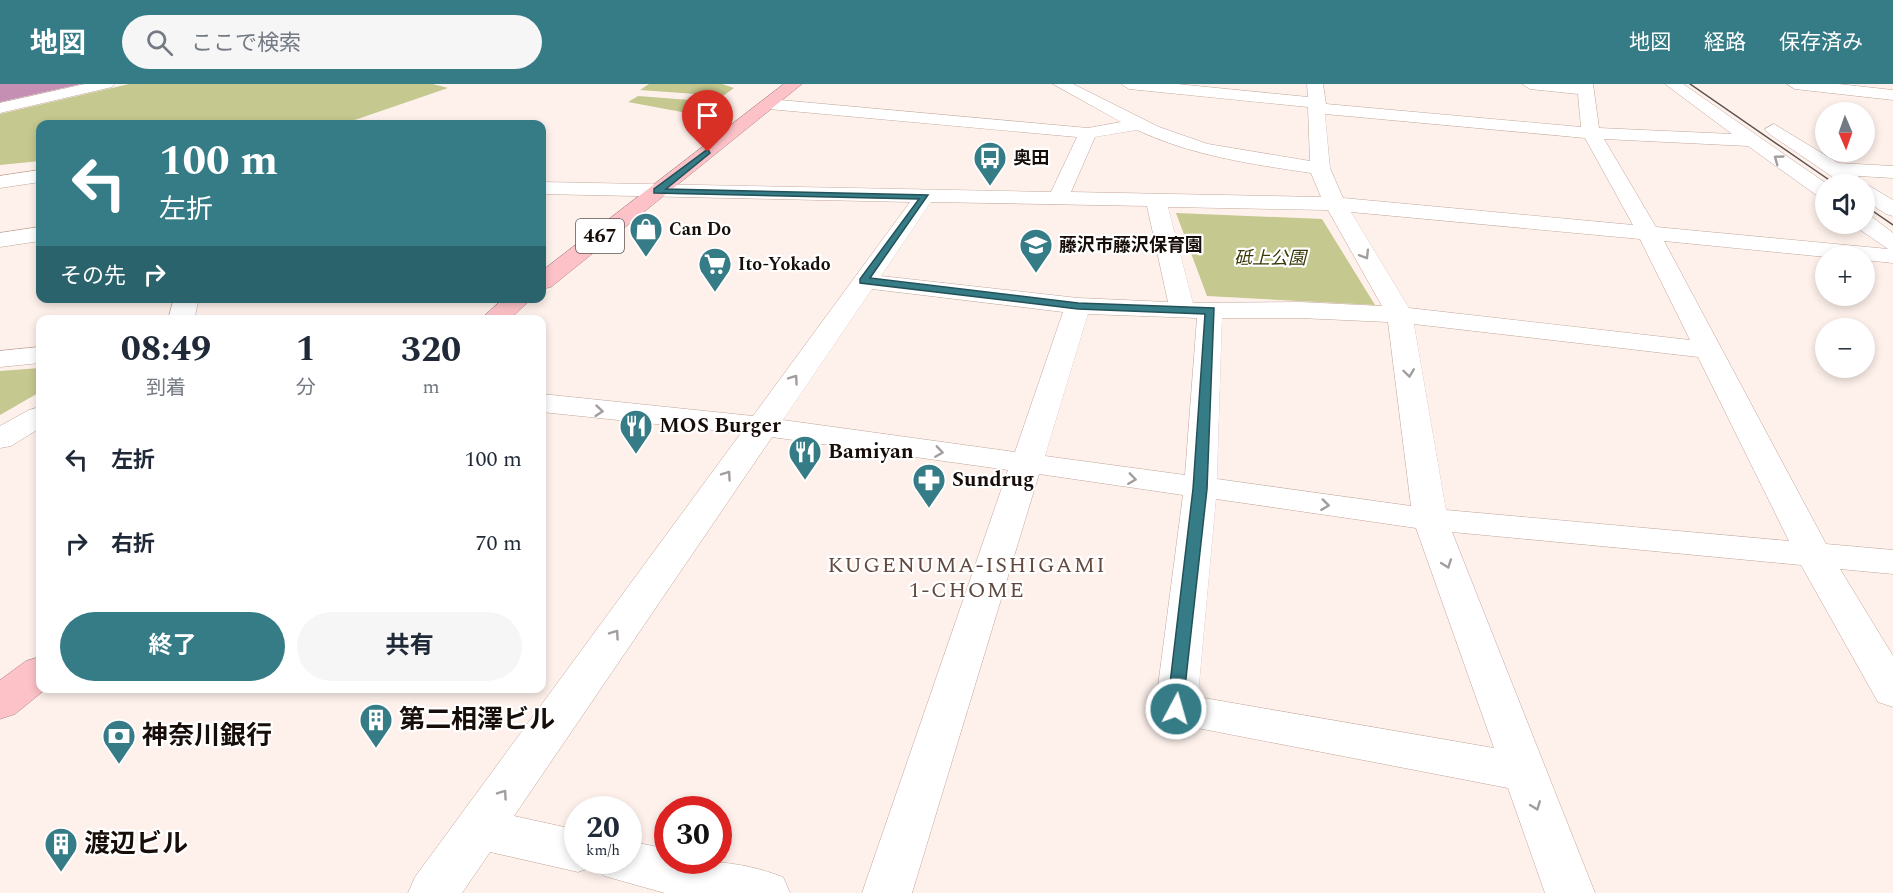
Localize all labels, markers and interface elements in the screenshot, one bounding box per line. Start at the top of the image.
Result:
search box [122,15,542,69]
text: 地図 [30,22,86,65]
icon: search [143,26,176,59]
text: ここで検索 [191,27,301,60]
text: 地図 [1629,27,1671,59]
text: 経路 [1704,27,1746,59]
text: 保存済み [1779,27,1863,59]
pin [682,90,733,152]
icon: arrive [691,99,724,132]
north arrow [1815,102,1875,162]
map controls [1815,102,1875,378]
text: 100 m [159,130,278,193]
bus stop icon: 奥田 [972,140,1008,187]
icon: left [60,144,138,222]
place label: 奥田 [1013,145,1049,172]
one-way arrow [1774,155,1785,166]
button: sound [1815,174,1875,234]
text: 左折 [159,189,213,231]
shop icon: Can Do [628,211,664,258]
place label: Can Do [669,216,731,243]
road number: 467 [576,219,624,253]
school or university icon: 藤沢市藤沢保育園 [1018,227,1054,274]
place label: 藤沢市藤沢保育園 [1059,232,1203,259]
park label: 砥上公園 [1234,245,1309,272]
supermarket icon: Ito-Yokado [697,246,733,293]
button: + [1815,246,1875,306]
one-way arrow [1358,249,1369,259]
place label: Ito-Yokado [738,251,831,278]
icon: right [138,258,171,291]
text: その先 [60,260,126,293]
button: − [1815,318,1875,378]
text: 08:49 [121,322,211,377]
text: 1 [296,322,316,377]
text: 320 [401,323,461,378]
one-way arrow [1403,369,1415,378]
text: m [422,372,440,402]
text: 到着 [146,373,186,403]
text: 分 [296,373,316,403]
one-way arrow [787,374,798,385]
one-way arrow [595,404,604,417]
restaurant icon: MOS Burger [618,408,654,455]
place label: MOS Burger [659,410,781,442]
restaurant icon: Bamiyan [787,434,823,481]
place label: Bamiyan [828,436,914,468]
icon: left [60,443,93,476]
text: 100 m [465,443,522,476]
text: 左折 [111,444,155,477]
one-way arrow [934,445,943,457]
pharmacy icon: Sundrug [911,462,947,509]
place label: Sundrug [952,464,1034,496]
one-way arrow [720,470,731,481]
one-way arrow [1127,473,1137,485]
one-way arrow [1321,498,1330,511]
icon: right [60,527,93,560]
text: 70 m [476,527,522,560]
text: 右折 [111,528,155,561]
district label: KUGENUMA-ISHIGAMI 1-CHOME [828,549,1106,607]
one-way arrow [1440,558,1452,569]
button: 終了 [60,612,285,681]
button: 共有 [297,612,522,681]
one-way arrow [608,630,619,641]
position arrow [1144,677,1208,741]
place label: 第二相澤ビル [399,700,555,740]
building icon: 第二相澤ビル [358,702,394,749]
place label: 神奈川銀行 [142,716,272,756]
bank icon: 神奈川銀行 [101,718,137,765]
one-way arrow [496,789,507,800]
speed limit sign: 30 [654,796,732,874]
one-way arrow [1529,800,1541,811]
text: 20 [586,805,620,851]
place label: 渡辺ビル [84,824,188,864]
building icon: 渡辺ビル [43,826,79,873]
text: km/h [586,839,620,862]

